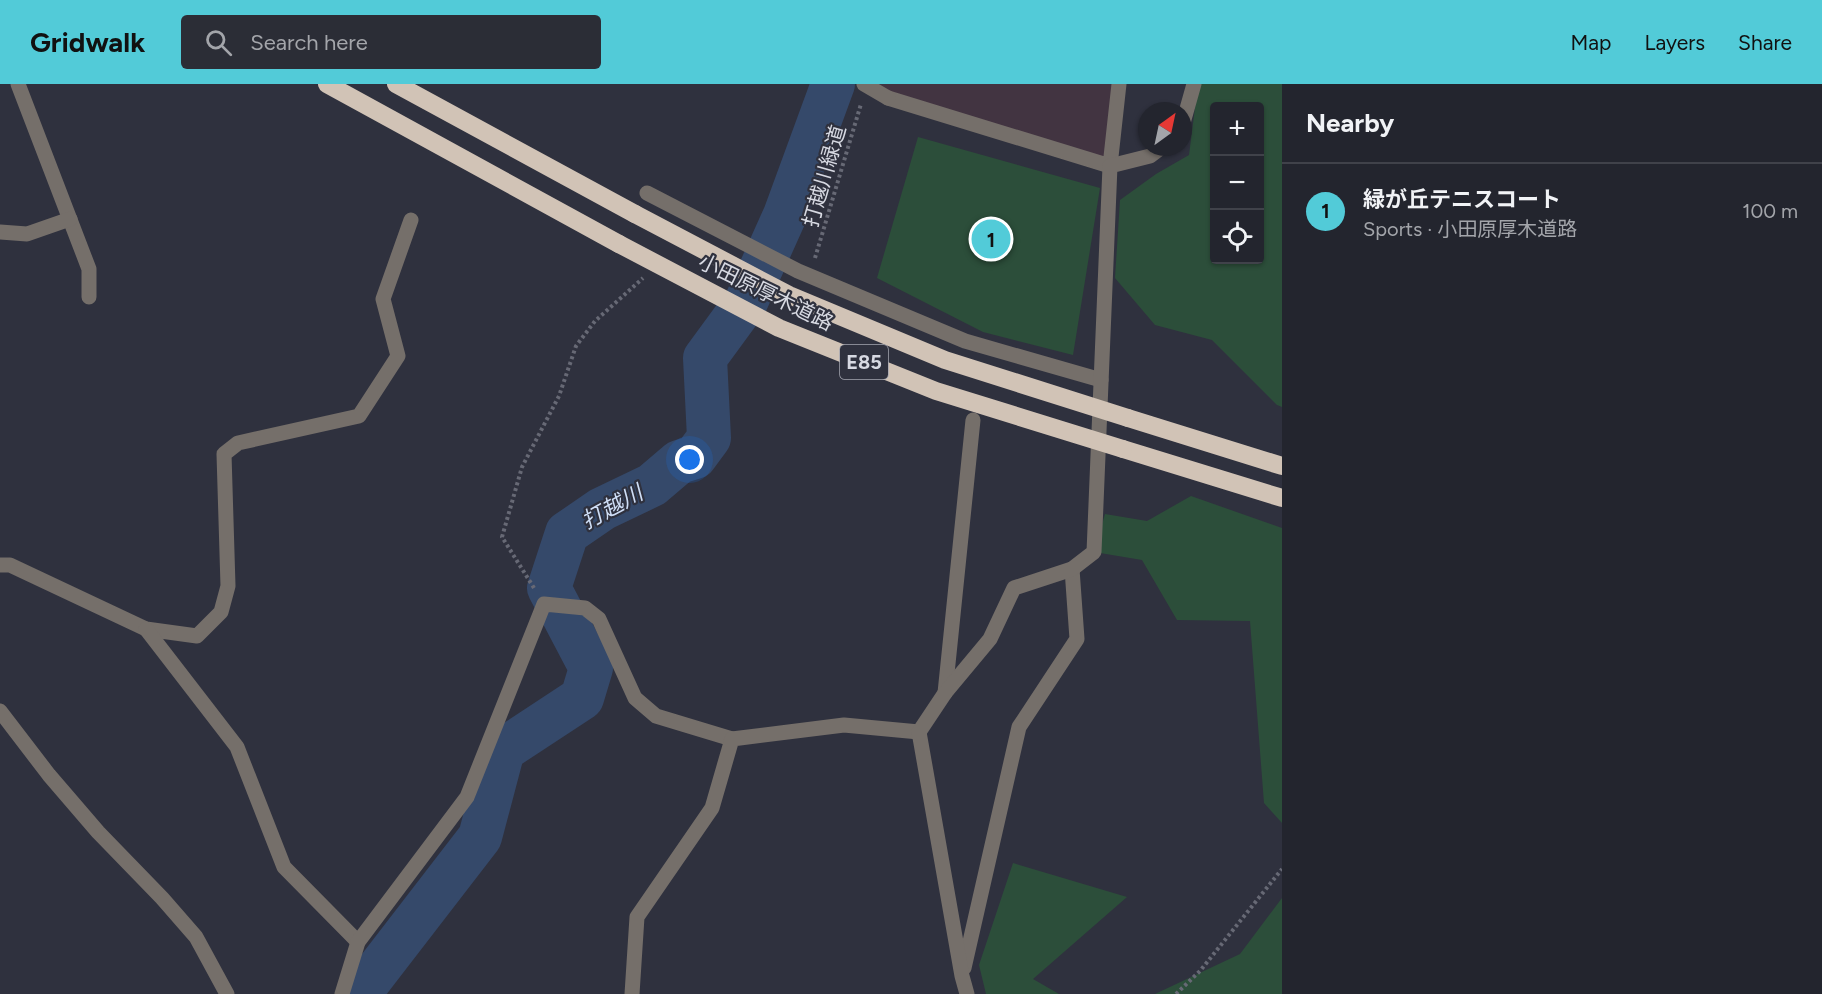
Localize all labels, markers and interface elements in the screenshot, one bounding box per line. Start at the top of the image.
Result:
search box [181,15,601,69]
text: Gridwalk [30,25,145,59]
icon: search [202,26,235,59]
text: Search here [250,29,368,56]
text: Map [1571,30,1611,55]
text: Layers [1644,30,1705,55]
text: Share [1738,30,1792,55]
north arrow [1138,102,1192,156]
map controls [1210,102,1264,264]
button: + [1210,102,1264,156]
text: Nearby [1306,107,1394,139]
street label: 打越川緑道 [798,122,850,230]
button: − [1210,156,1264,210]
text: 緑が丘テニスコート [1363,186,1561,213]
text: 1 [1321,199,1330,223]
text: 100 m [1742,199,1798,223]
button: locate [1210,210,1264,264]
pin: 1 [972,216,1010,262]
text: Sports · 小田原厚木道路 [1363,217,1577,241]
street label: 小田原厚木道路 [694,249,838,335]
road number: E85 [840,345,888,379]
your location [675,445,704,474]
water label: 打越川 [577,478,649,535]

